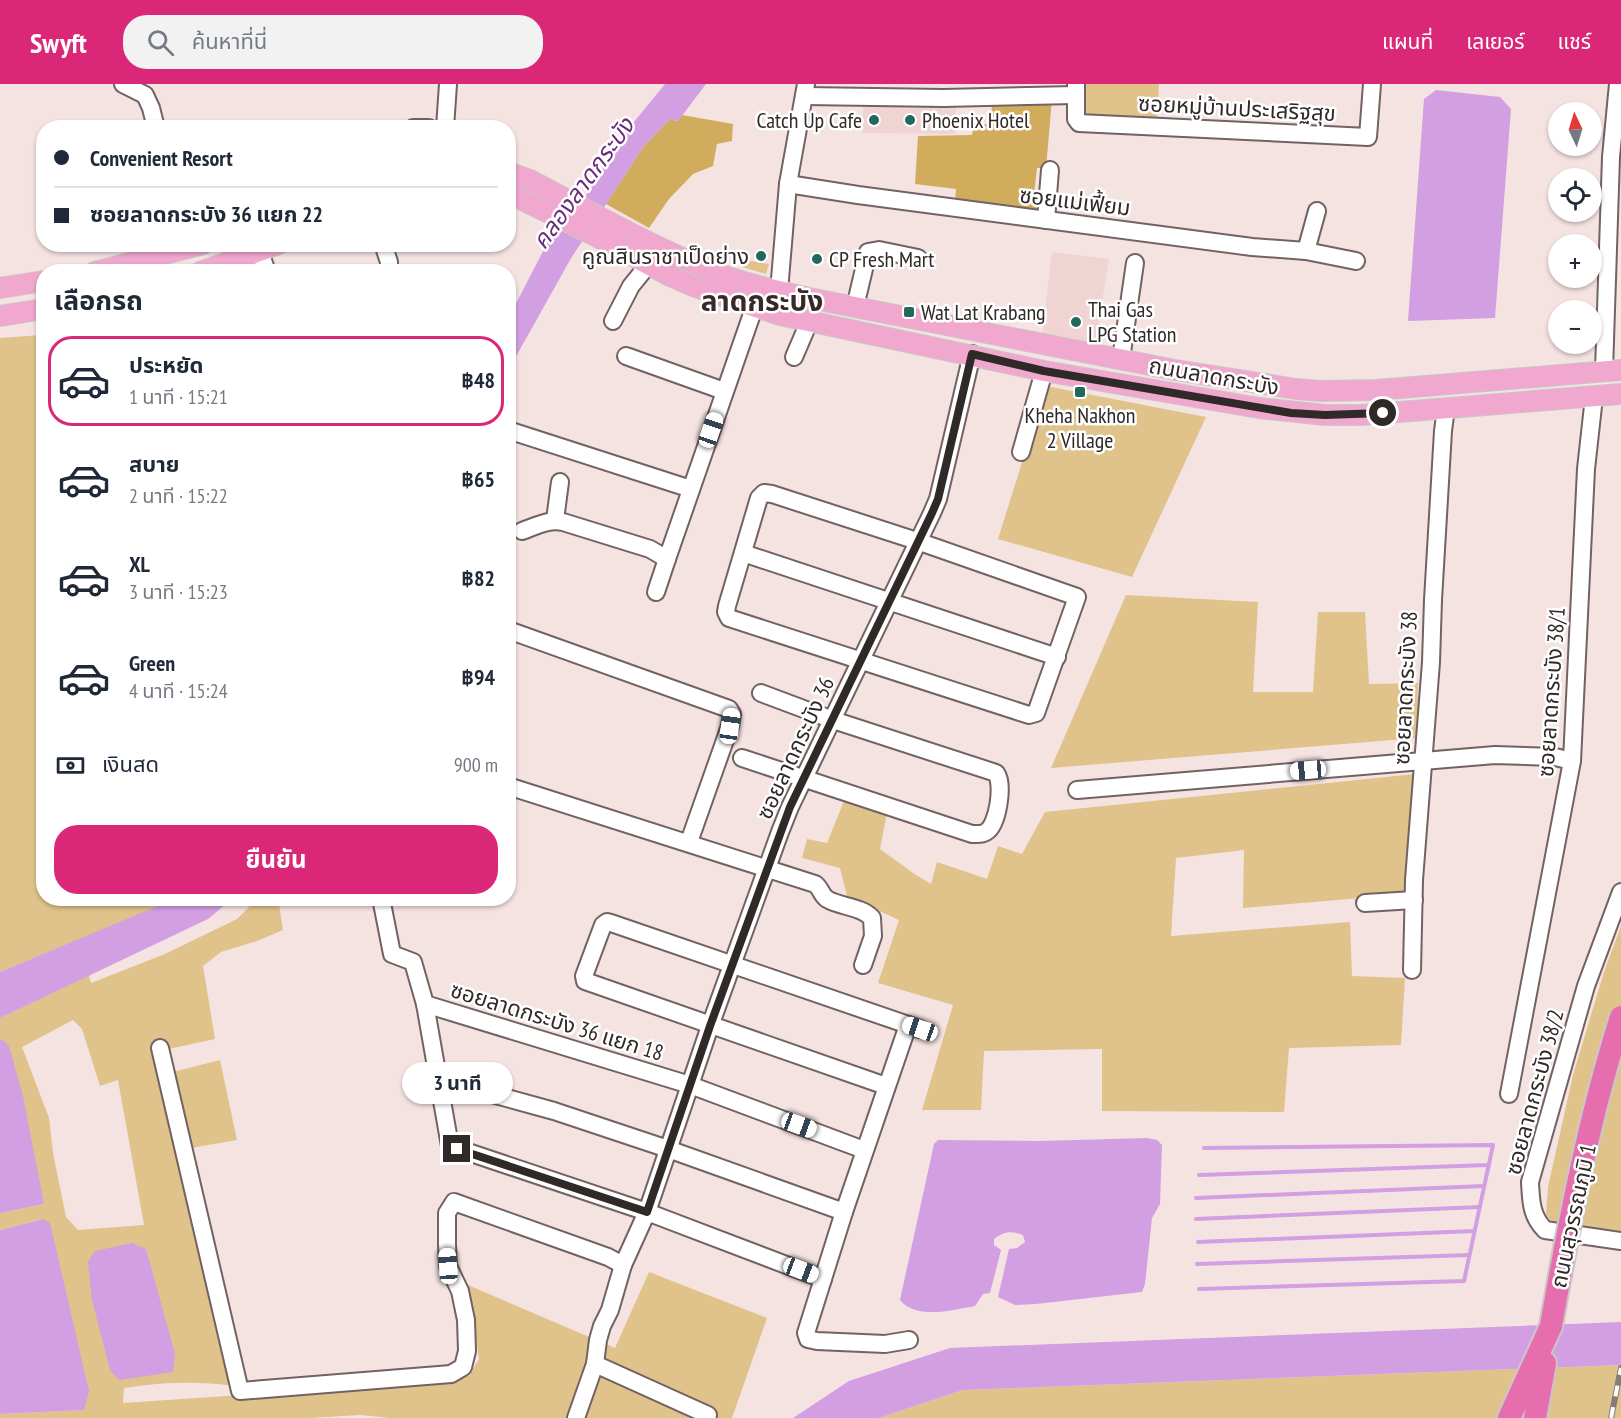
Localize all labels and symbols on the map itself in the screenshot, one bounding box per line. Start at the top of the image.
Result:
street label: ซอยหมู่บ้านประเสริฐสุข [1138,89,1336,127]
north arrow [1548,102,1602,156]
place label: Catch Up Cafe [757,106,862,134]
place label: Phoenix Hotel [922,106,1030,134]
water label: คลองลาดกระบัง [525,110,642,255]
marker: Catch Up Cafe [867,113,881,127]
marker: Phoenix Hotel [903,113,917,127]
street label: ซอยแม่เฟี้ยม [1018,179,1132,222]
place label: คูณสินราชาเป็ดย่าง [582,242,749,270]
place label: CP Fresh Mart [829,245,934,273]
marker: คูณสินราชาเป็ดย่าง [754,249,768,263]
marker: CP Fresh Mart [810,252,824,266]
district label: ลาดกระบัง [701,282,823,319]
place label: Thai Gas LPG Station [1088,295,1177,348]
place label: Wat Lat Krabang [921,298,1046,326]
marker: Wat Lat Krabang [902,305,916,319]
marker: Thai Gas LPG Station [1069,315,1083,329]
street label: ถนนลาดกระบัง [1147,351,1281,401]
marker: Kheha Nakhon 2 Village [1073,385,1087,399]
route start [1369,399,1396,426]
place label: Kheha Nakhon 2 Village [1025,401,1135,454]
car [697,410,725,450]
street label: ซอยลาดกระบัง 38/1 [1531,606,1571,778]
street label: ซอยลาดกระบัง 38 [1387,610,1423,766]
street label: ซอยลาดกระบัง 36 [750,672,840,824]
car [719,707,741,745]
car [1289,759,1327,781]
street label: ซอยลาดกระบัง 36 แยก 18 [447,975,667,1067]
street label: ซอยลาดกระบัง 38/2 [1498,1006,1570,1178]
car [900,1015,940,1043]
callout: 3 นาที [402,1062,512,1104]
car [779,1110,819,1140]
route end [443,1135,470,1162]
street label: ถนนสุวรรณภูมิ 1 [1544,1141,1602,1291]
car [438,1247,458,1285]
car [781,1255,821,1285]

